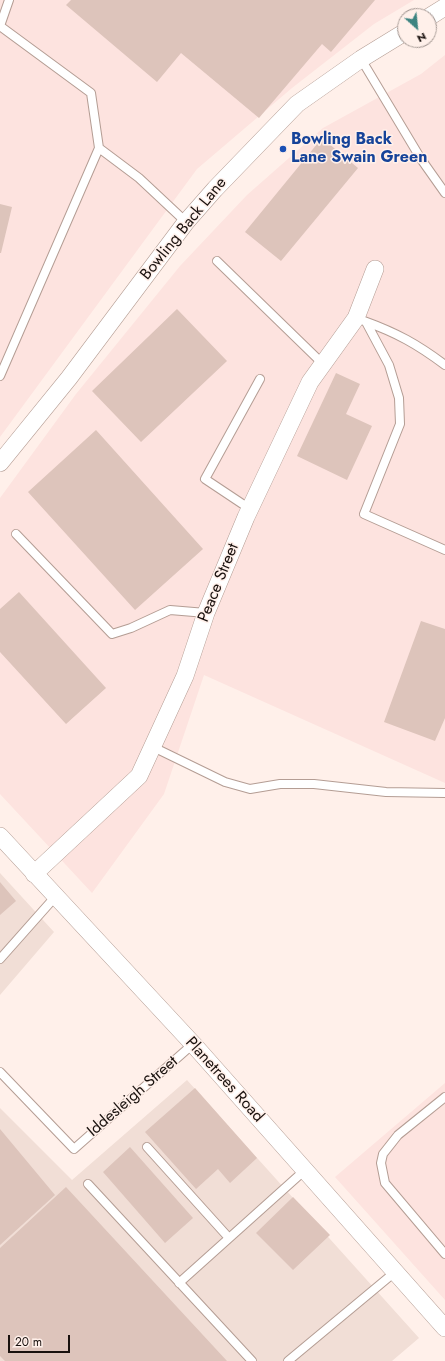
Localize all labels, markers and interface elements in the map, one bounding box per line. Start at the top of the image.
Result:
north arrow [397,8,437,48]
text: N [414,29,430,47]
place label: Bowling Back Lane Swain Green [291,130,427,168]
marker: Bowling Back Lane Swain Green [278,144,288,154]
street label: Bowling Back Lane [137,174,231,284]
street label: Peace Street [195,541,243,625]
street label: Planetrees Road [181,1033,267,1127]
street label: Iddesleigh Street [84,1053,182,1141]
scale bar [10,1327,72,1353]
text: 20 m [15,1333,42,1351]

